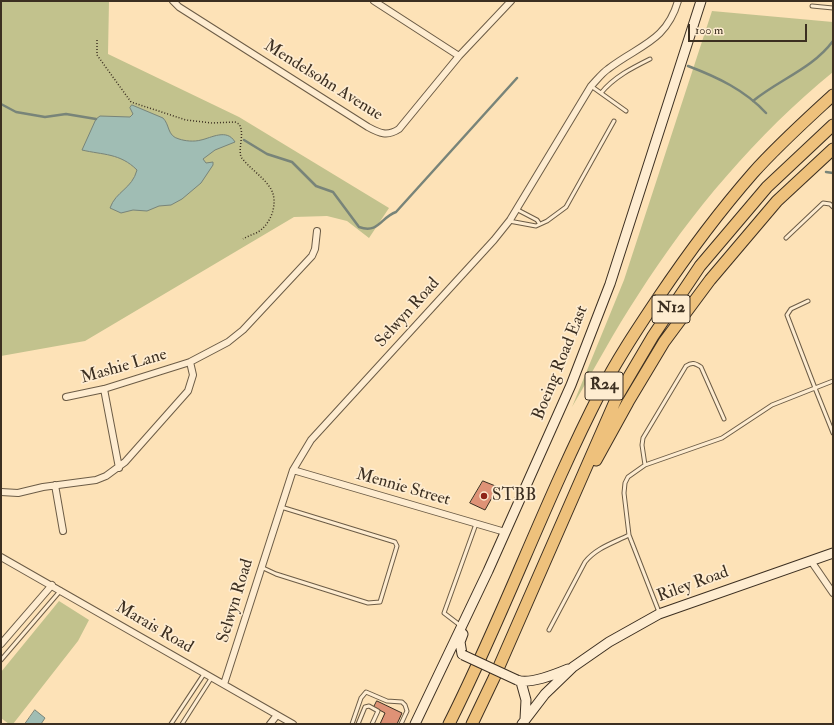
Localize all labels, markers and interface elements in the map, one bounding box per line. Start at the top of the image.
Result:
scale bar [690,16,809,42]
text: 100 m [695,23,723,38]
street label: Mendelsohn Avenue [260,36,386,126]
street label: Selwyn Road [371,274,445,352]
road number: N12 [652,295,690,323]
street label: Boeing Road East [529,303,593,423]
street label: Mashie Lane [79,345,169,389]
road number: R24 [585,372,623,400]
street label: Mennie Street [354,465,452,511]
place label: STBB [492,486,536,506]
marker: STBB [479,491,489,501]
street label: Selwyn Road [214,557,258,645]
street label: Riley Road [654,563,732,607]
street label: Marais Road [112,598,196,658]

